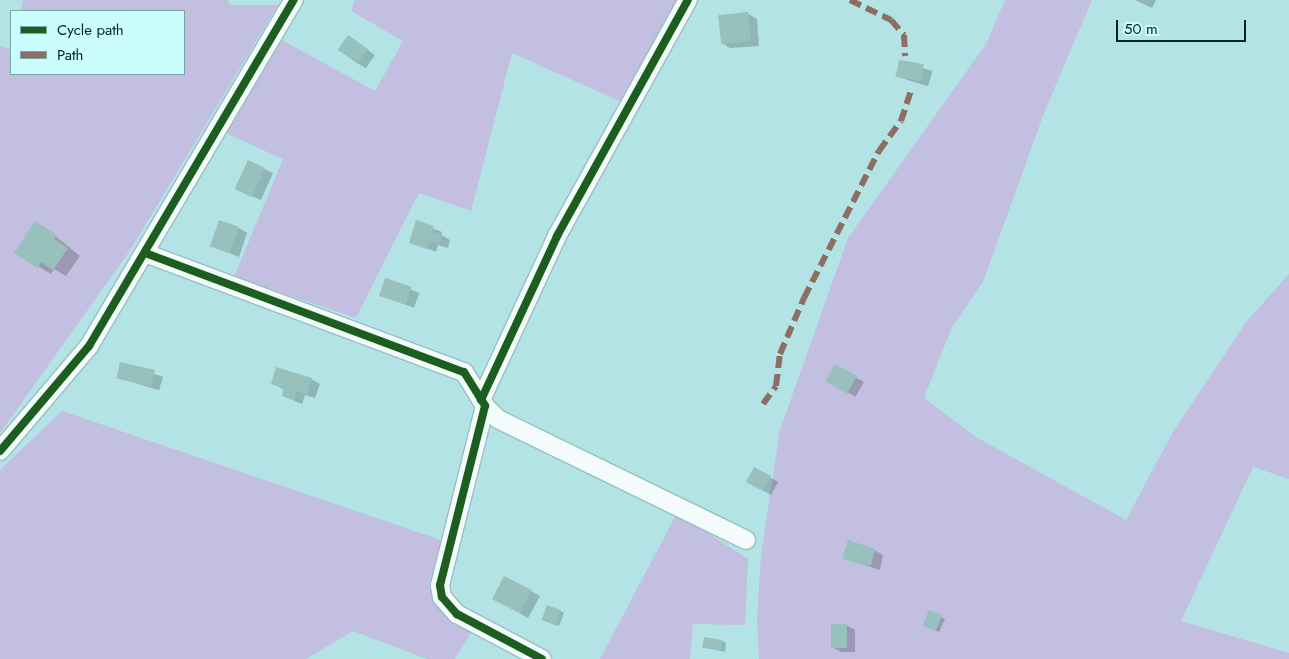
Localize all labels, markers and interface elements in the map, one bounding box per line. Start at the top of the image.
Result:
legend [10,10,185,75]
scale bar [1119,10,1249,42]
text: 50 m [1124,18,1158,40]
text: Cycle path [57,19,124,41]
text: Path [57,44,83,66]

